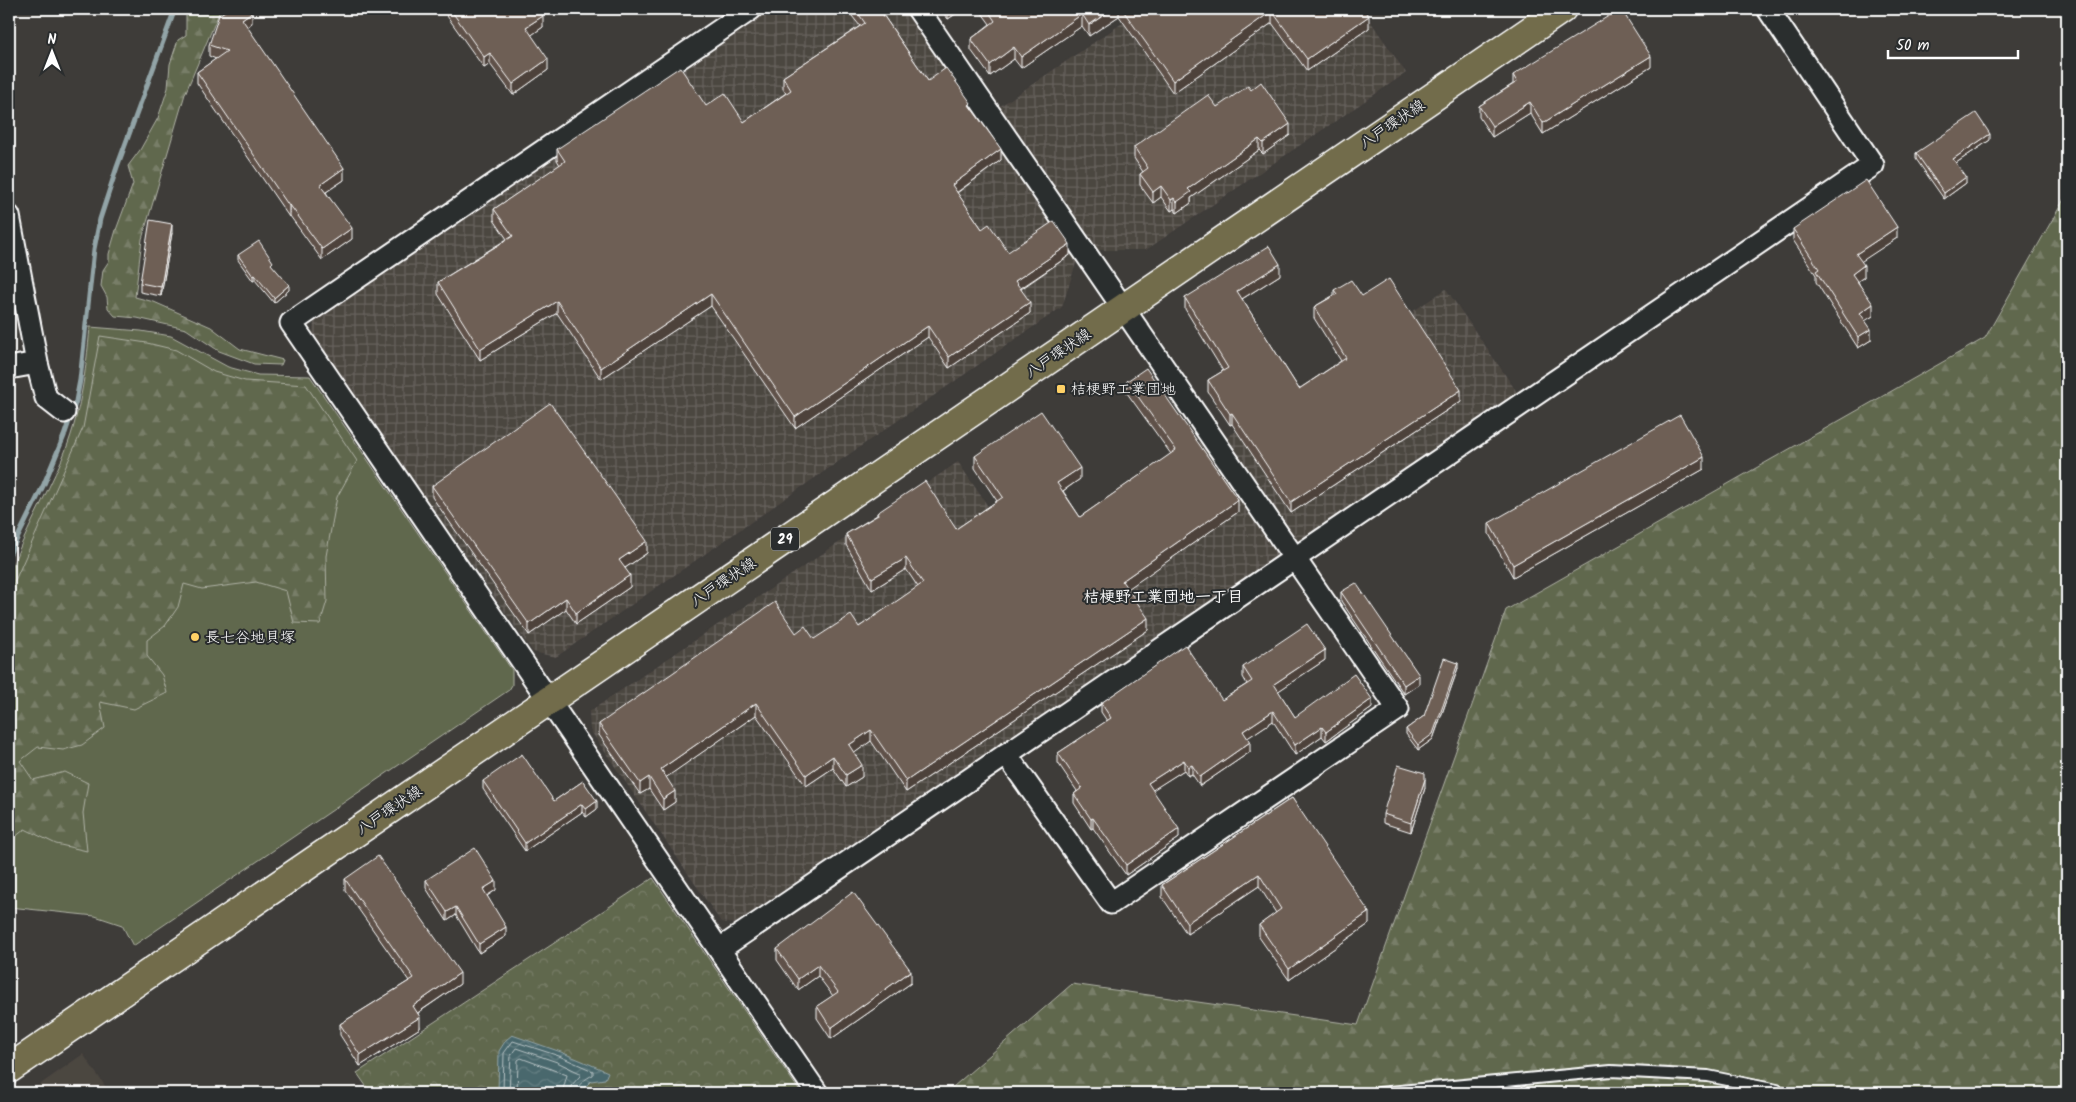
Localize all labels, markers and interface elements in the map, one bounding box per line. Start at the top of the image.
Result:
north arrow [28,28,78,78]
scale bar [1888,28,2018,60]
text: N [48,29,57,51]
text: 50 m [1896,34,1930,58]
street label: 八戸環状線 [1355,94,1430,156]
street label: 八戸環状線 [1021,323,1096,385]
place label: 桔梗野工業団地 [1071,378,1176,402]
marker: 桔梗野工業団地 [1055,383,1067,395]
road number: 29 [771,528,799,550]
street label: 八戸環状線 [686,552,761,614]
district label: 桔梗野工業団地一丁目 [1083,585,1243,610]
place label: 長七谷地貝塚 [205,626,295,650]
marker: 長七谷地貝塚 [189,631,201,643]
street label: 八戸環状線 [352,780,427,842]

